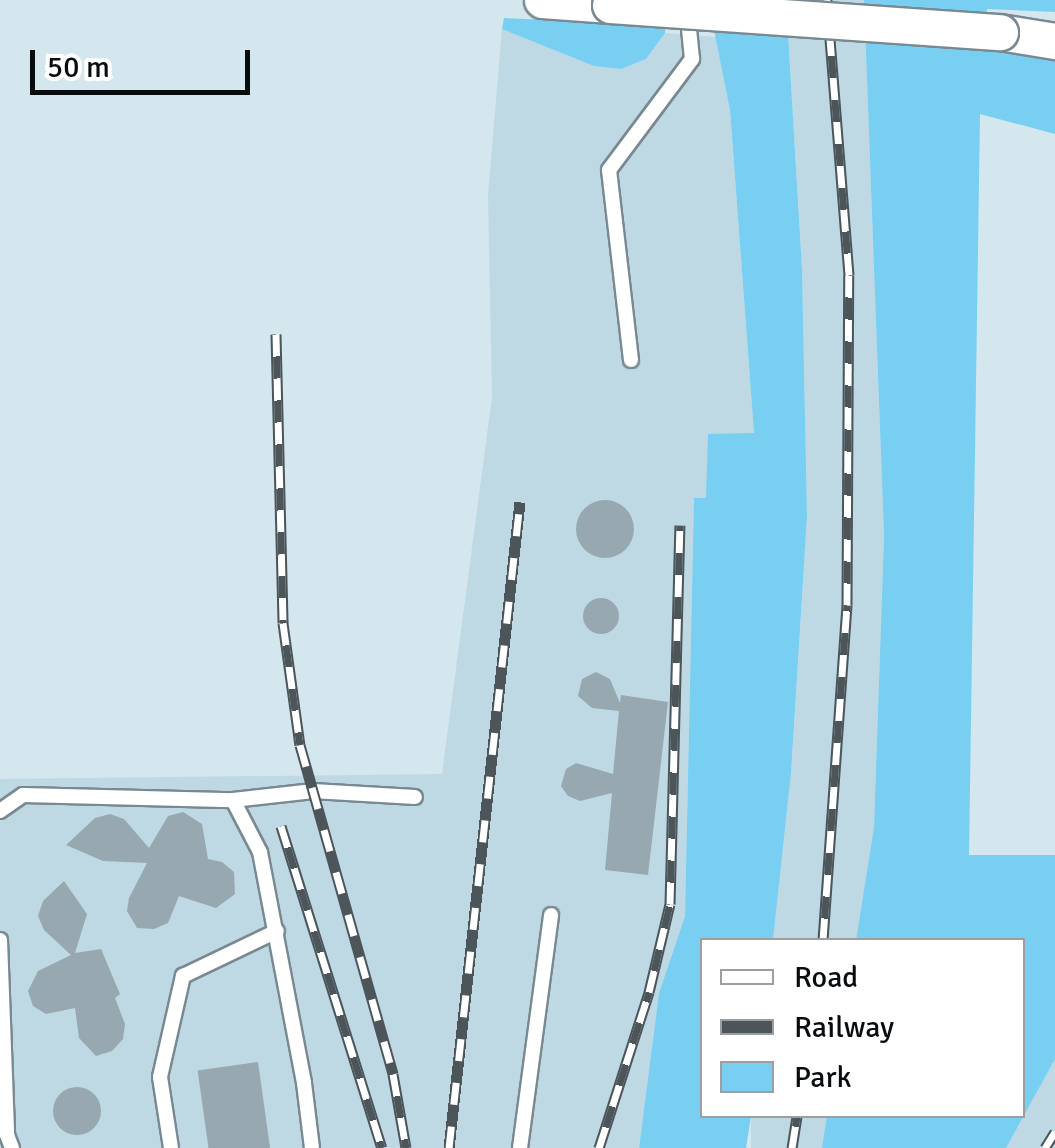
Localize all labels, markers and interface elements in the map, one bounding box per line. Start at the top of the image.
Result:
scale bar [35,30,255,92]
text: 50 m [47,49,110,86]
legend [700,938,1025,1118]
text: Road [794,959,858,996]
text: Railway [794,1009,894,1046]
text: Park [794,1059,852,1096]

